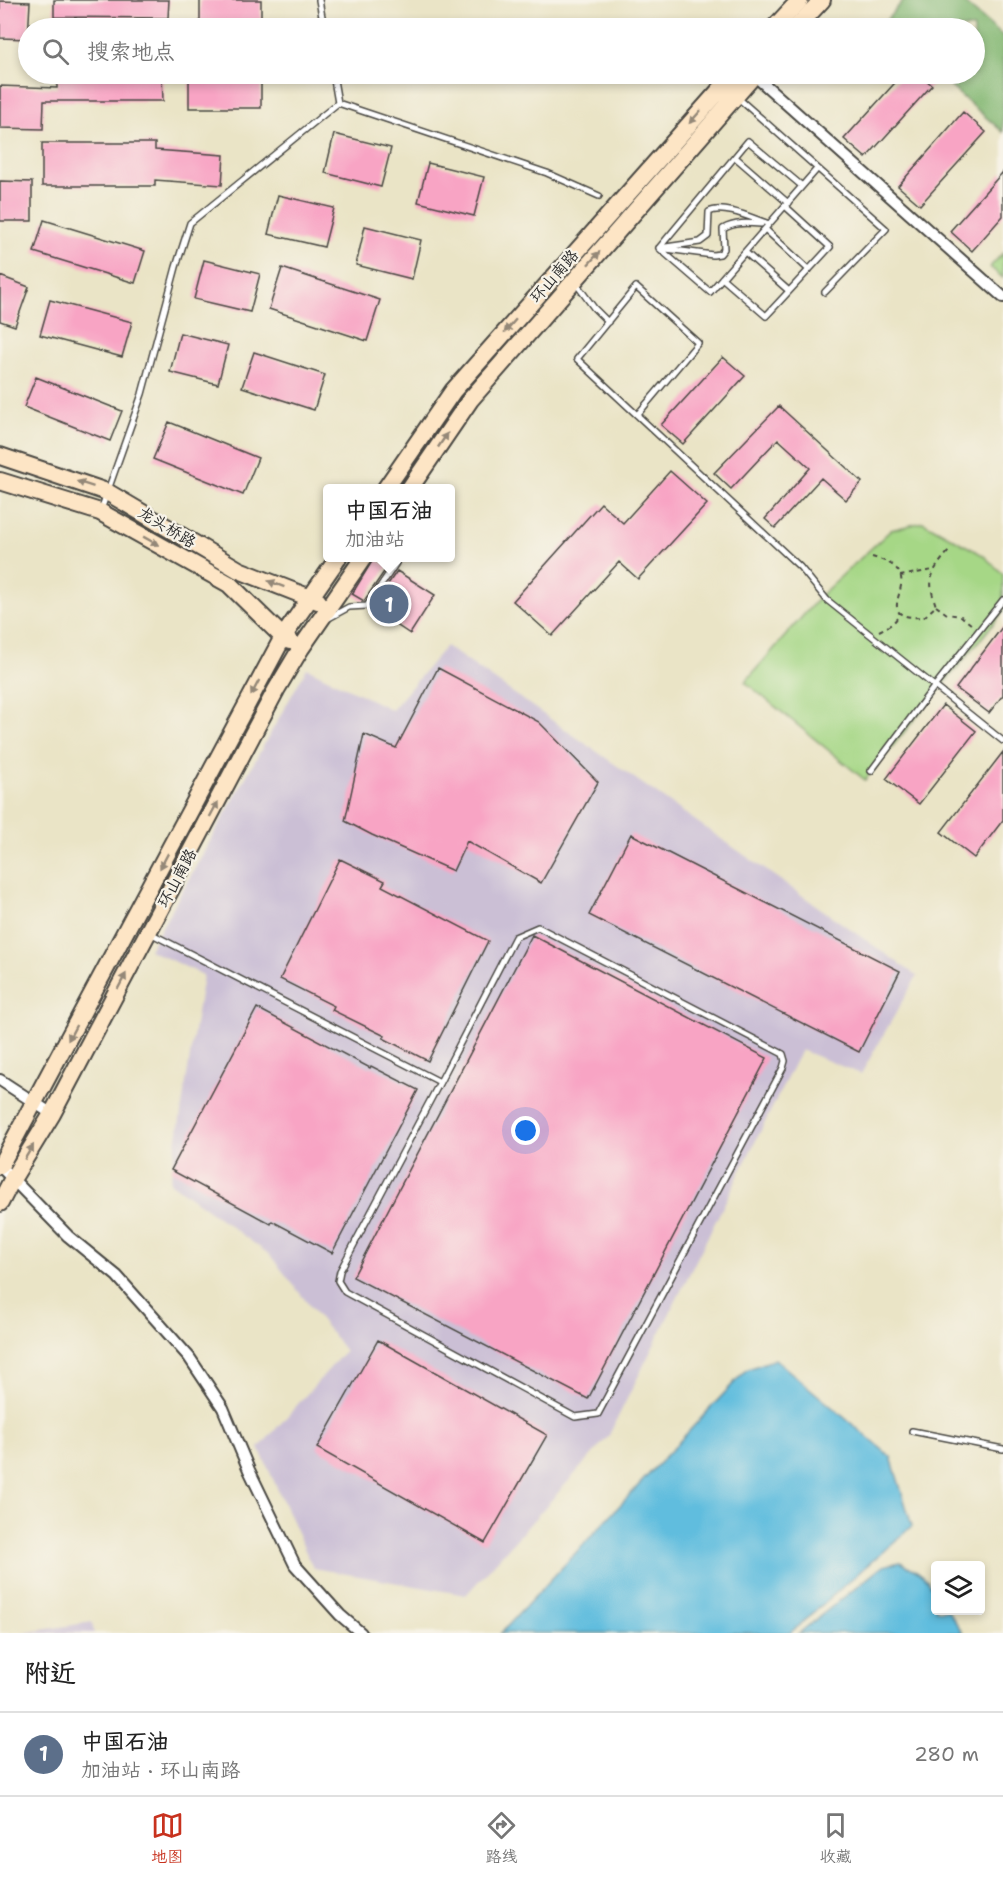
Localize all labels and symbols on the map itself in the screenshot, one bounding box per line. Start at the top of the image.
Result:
one-way arrow [689,109,702,124]
street label: 环山南路 [525,245,583,307]
one-way arrow [587,251,600,266]
one-way arrow [504,318,517,333]
one-way arrow [437,432,448,448]
one-way arrow [76,479,94,488]
street label: 龙头桥路 [134,502,200,552]
one-way arrow [143,536,160,546]
one-way arrow [267,578,285,588]
pin: 1 [370,582,408,626]
one-way arrow [250,680,260,697]
one-way arrow [209,800,219,817]
street label: 环山南路 [153,845,201,911]
one-way arrow [159,852,168,869]
one-way arrow [117,972,127,989]
one-way arrow [67,1024,77,1041]
your location [511,1116,540,1145]
one-way arrow [23,1144,34,1160]

